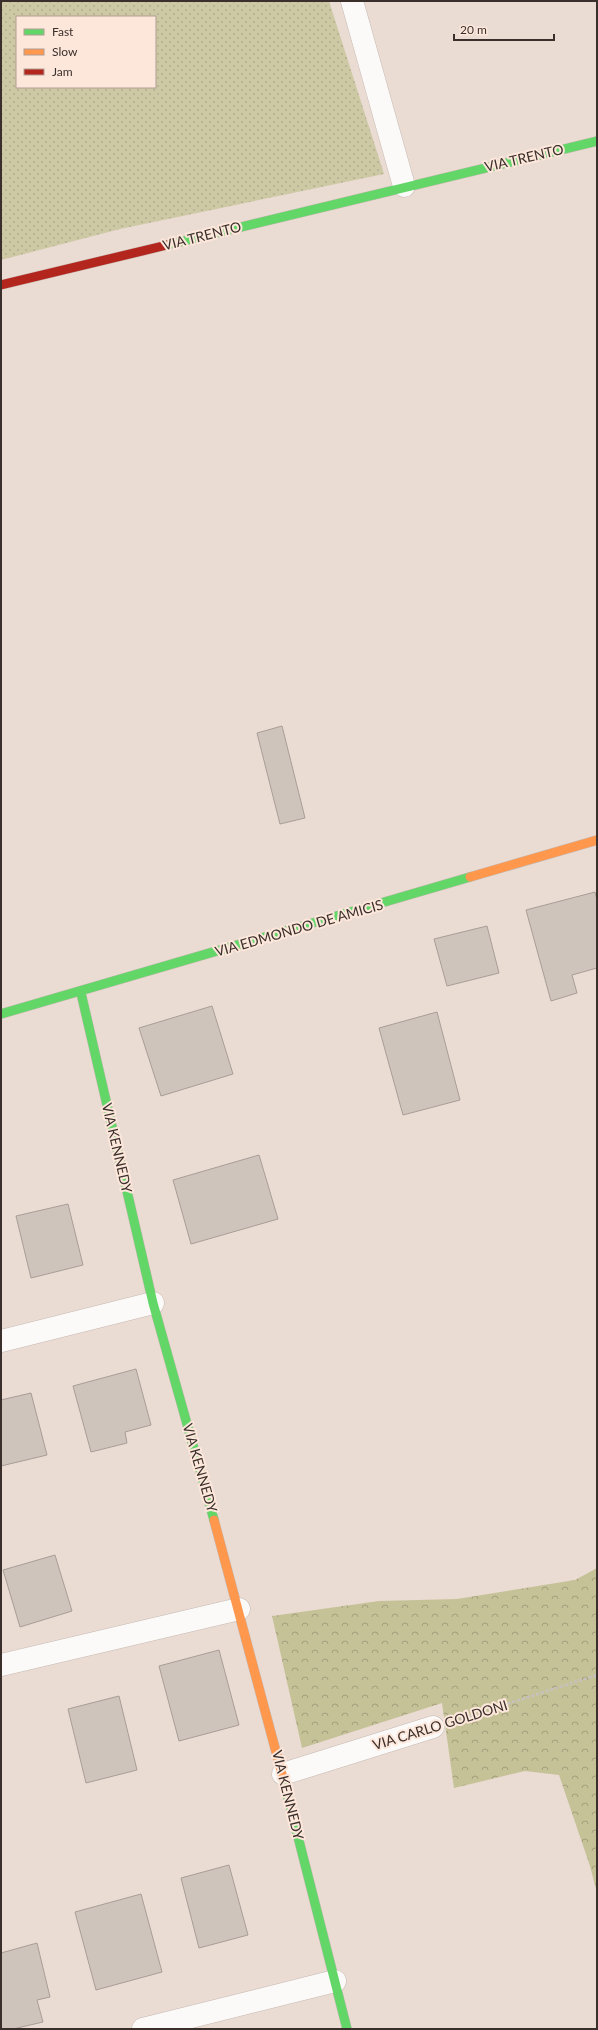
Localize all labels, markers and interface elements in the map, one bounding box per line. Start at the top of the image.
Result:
legend [16,16,156,88]
scale bar [454,16,554,42]
text: 20 m [460,22,487,37]
text: Fast [52,24,74,39]
text: Slow [52,44,78,59]
text: Jam [52,64,73,79]
street label: VIA TRENTO [483,140,565,175]
street label: VIA TRENTO [161,218,243,253]
street label: VIA EDMONDO DE AMICIS [213,895,385,960]
street label: VIA KENNEDY [99,1101,136,1195]
street label: VIA KENNEDY [180,1421,221,1515]
street label: VIA CARLO GOLDONI [370,1696,509,1753]
street label: VIA KENNEDY [269,1748,308,1842]

